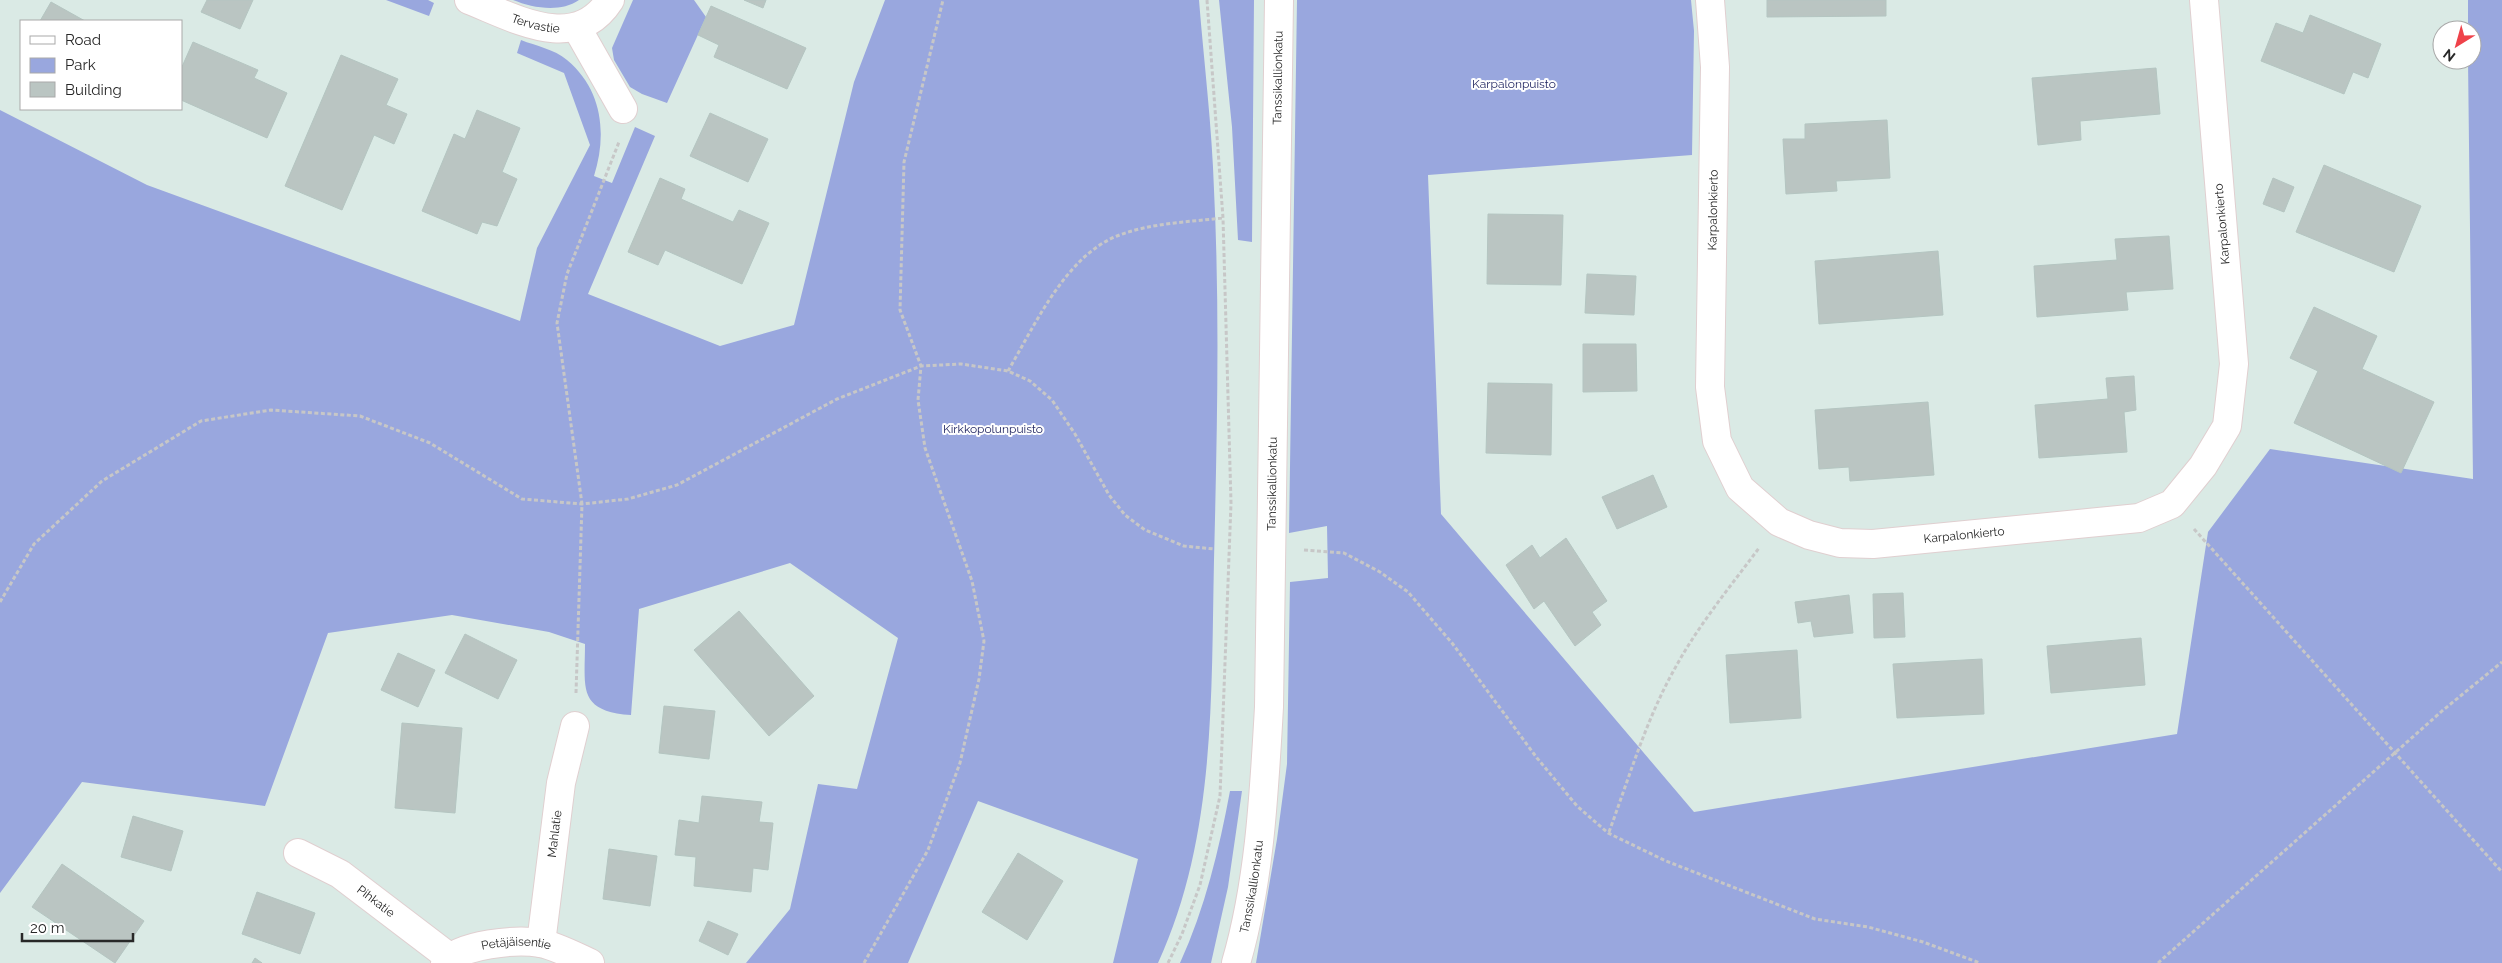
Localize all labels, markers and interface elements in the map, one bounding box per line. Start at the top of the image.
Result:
street label: Tervastie [509,11,560,36]
legend [20,20,182,110]
north arrow [2432,20,2482,70]
text: Road [65,31,101,49]
street label: Tanssikallionkatu [1270,31,1286,125]
text: N [2440,46,2458,65]
text: Park [65,56,96,74]
park label: Karpalonpuisto [1472,77,1556,91]
text: Building [65,81,122,99]
street label: Karpalonkierto [1705,169,1721,251]
street label: Karpalonkierto [2211,183,2233,265]
park label: Kirkkopolunpuisto [943,422,1043,436]
street label: Tanssikallionkatu [1264,437,1280,531]
street label: Karpalonkierto [1923,524,2005,546]
street label: Mahlatie [545,809,565,858]
street label: Tanssikallionkatu [1237,839,1266,935]
street label: Pihkatie [354,882,397,920]
scale bar [22,910,134,942]
text: 20 m [30,919,65,937]
street label: Petäjäisentie [480,935,553,953]

